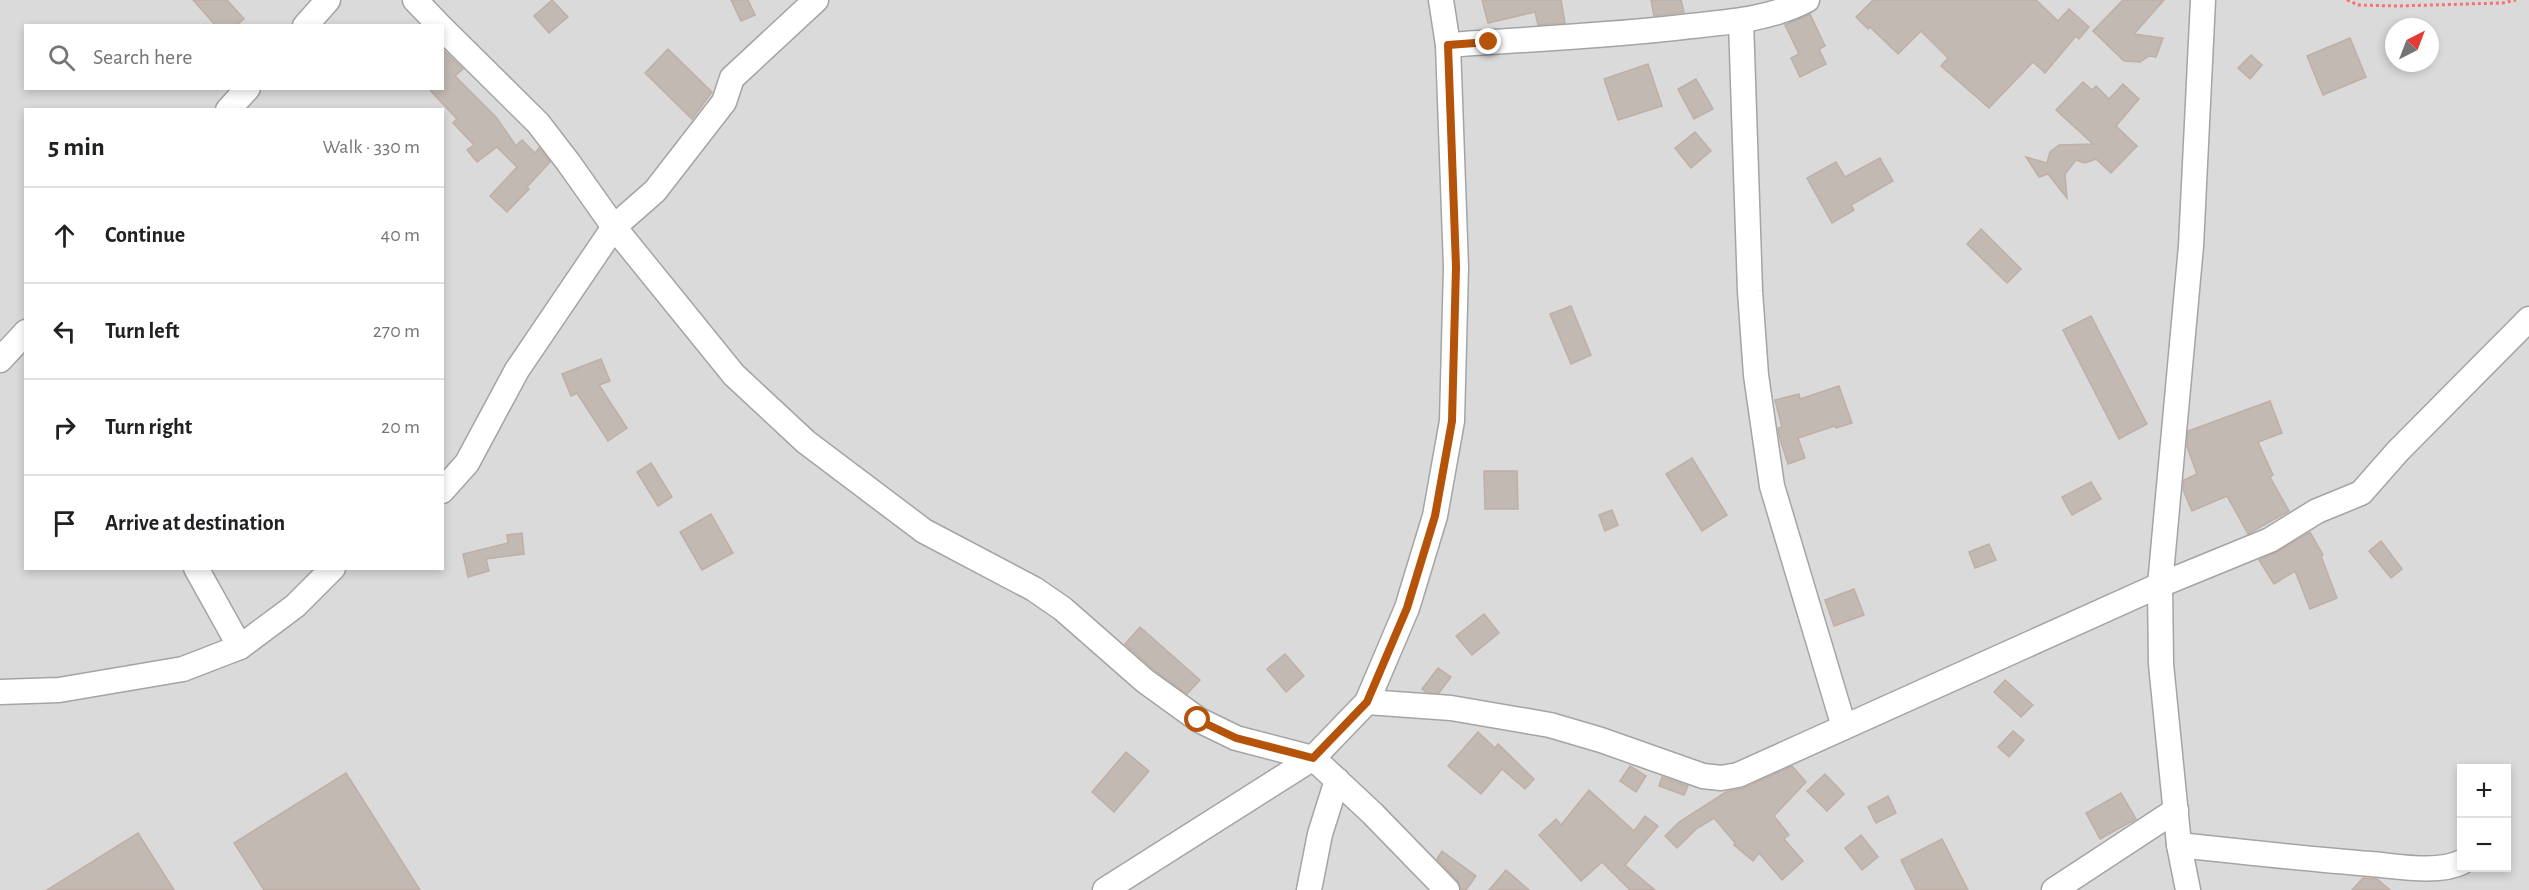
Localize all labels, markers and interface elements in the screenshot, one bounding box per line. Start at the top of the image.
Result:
north arrow [2385,18,2439,72]
search box [24,24,444,90]
route end [1475,28,1501,54]
icon: search [45,41,78,74]
text: Search here [93,46,192,68]
text: 5 min [48,134,105,160]
text: Walk · 330 m [322,137,420,157]
icon: ahead [48,219,81,252]
text: Continue [105,224,185,246]
text: 40 m [381,225,420,245]
icon: left [48,315,81,348]
text: Turn left [105,320,179,342]
text: 270 m [373,321,420,341]
icon: right [48,411,81,444]
text: Turn right [105,416,192,438]
text: 20 m [381,417,420,437]
icon: arrive [48,507,81,540]
text: Arrive at destination [105,512,285,534]
route start [1184,706,1210,732]
map controls [2457,764,2511,872]
button: + [2457,764,2511,818]
button: − [2457,818,2511,872]

